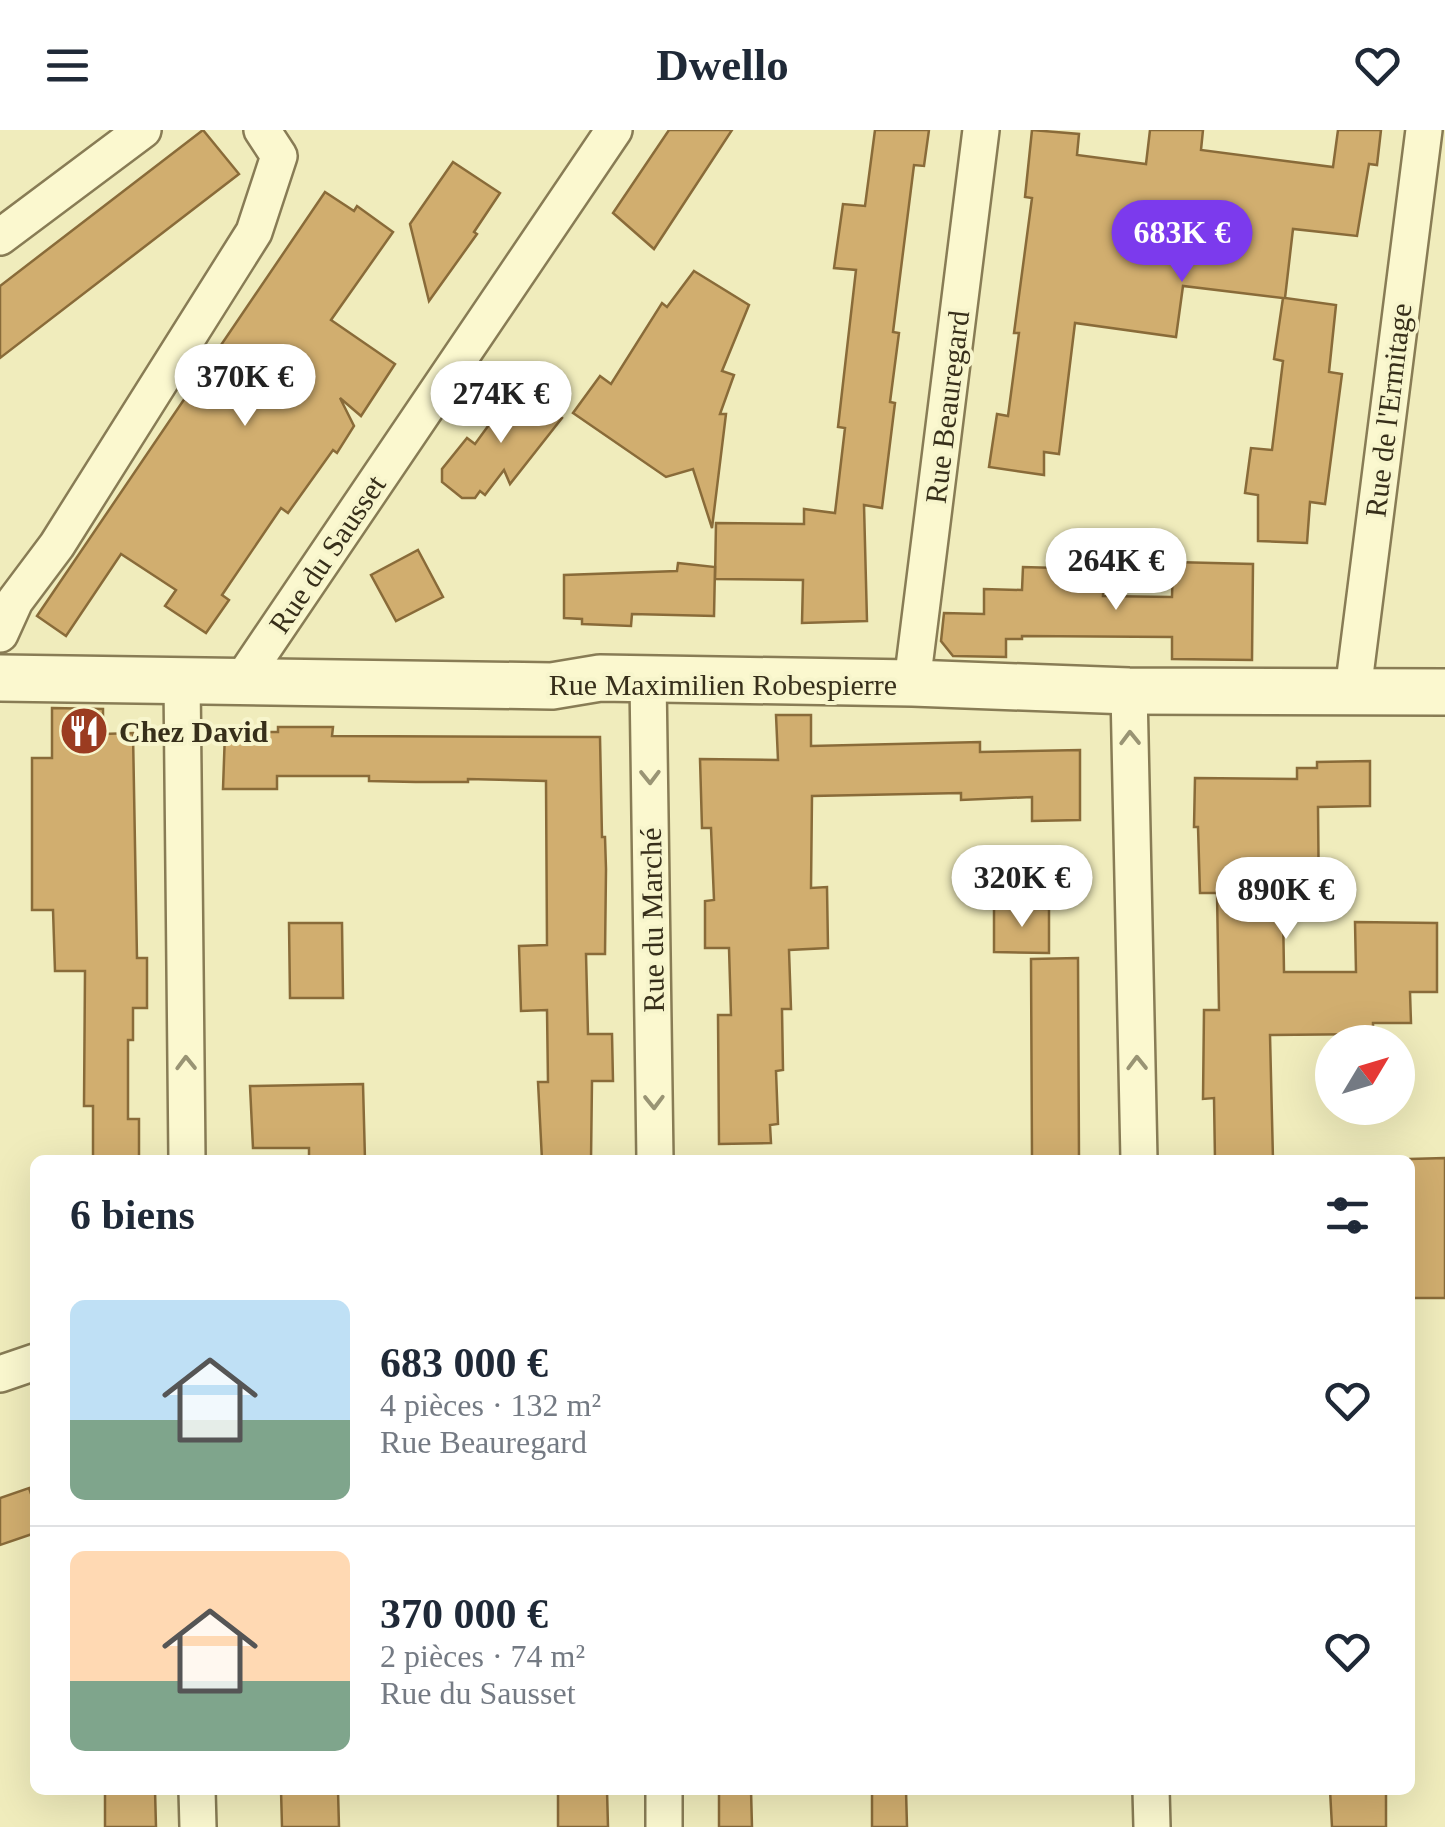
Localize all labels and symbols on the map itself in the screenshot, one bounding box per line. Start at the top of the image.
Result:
pin: 683K € [1101,200,1263,285]
street label: Rue de l'Ermitage [1359,301,1417,519]
street label: Rue Beauregard [919,309,975,505]
pin: 370K € [164,344,326,429]
pin: 274K € [420,361,582,446]
street label: Rue du Sausset [262,468,392,639]
pin: 264K € [1035,528,1197,613]
street label: Rue Maximilien Robespierre [549,668,897,701]
restaurant icon: Chez David [58,705,110,757]
place label: Chez David [119,715,268,748]
one-way arrow [1120,729,1141,745]
one-way arrow [639,769,660,785]
street label: Rue du Marché [634,827,670,1013]
pin: 320K € [941,845,1103,930]
pin: 890K € [1205,857,1367,942]
north arrow [1315,1025,1415,1125]
one-way arrow [175,1054,197,1070]
one-way arrow [1126,1054,1147,1070]
one-way arrow [643,1094,665,1110]

